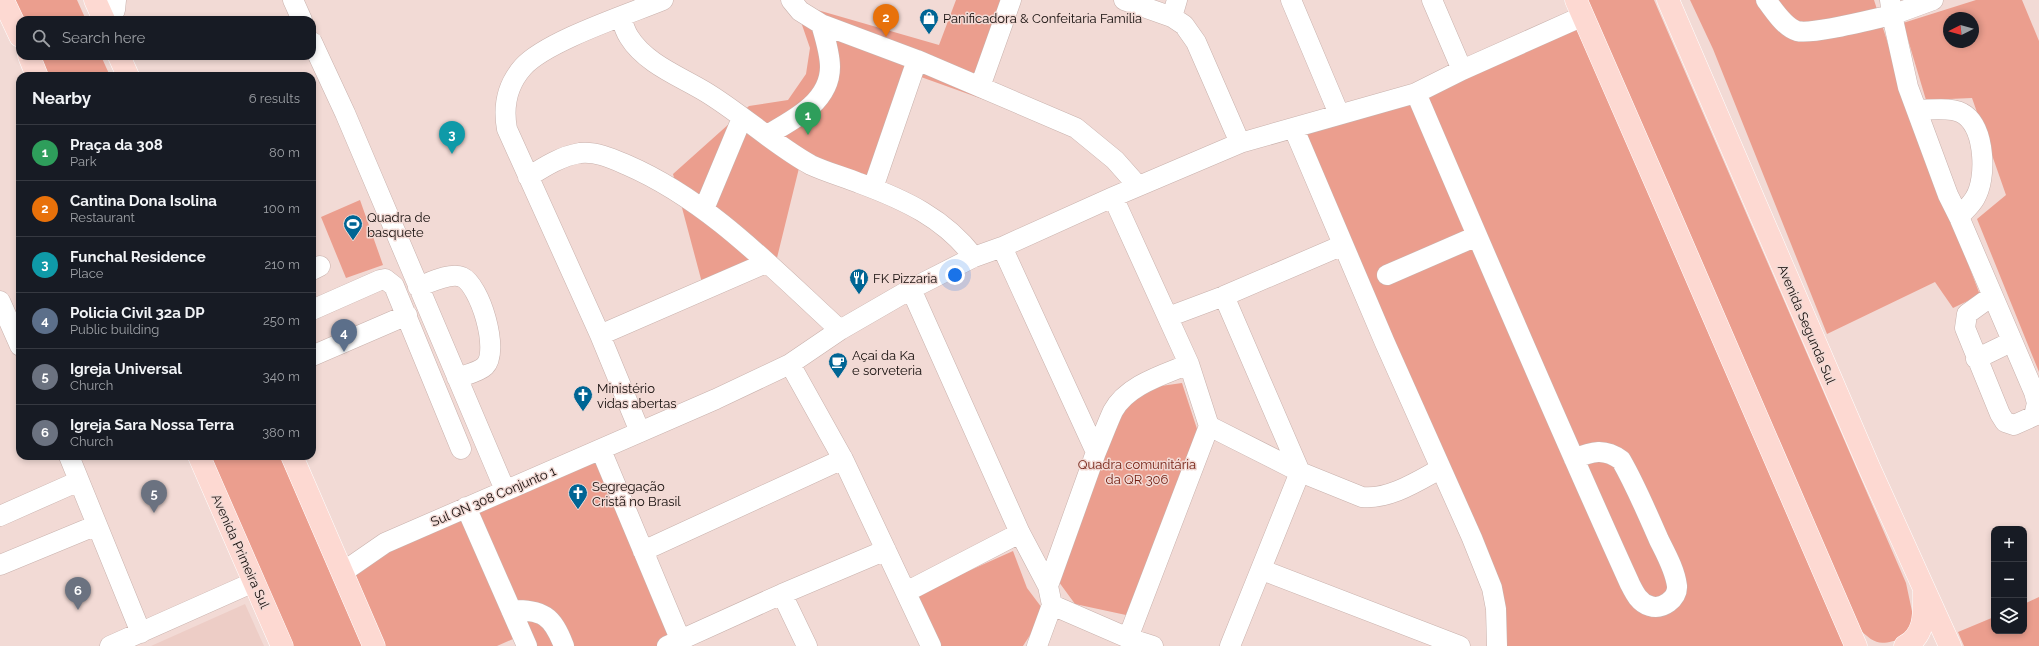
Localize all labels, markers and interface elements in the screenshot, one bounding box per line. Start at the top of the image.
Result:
pin: 2 [873,4,899,37]
shop icon: Panificadora & Confeitaria Família [918,7,940,35]
place label: Panificadora & Confeitaria Família [943,11,1142,26]
north arrow [1943,12,1979,48]
search box [16,16,316,60]
icon: search [30,27,52,49]
text: Search here [62,29,145,47]
text: Nearby [32,88,91,108]
text: 6 results [249,91,300,106]
pin: 1 [795,102,821,135]
pin: 3 [439,121,465,154]
text: Praça da 308 [70,136,163,154]
text: 1 [42,145,48,160]
text: 80 m [269,145,300,160]
text: Park [70,154,97,169]
text: Cantina Dona Isolina [70,192,217,210]
text: 2 [41,201,49,216]
text: 100 m [263,201,300,216]
text: Restaurant [70,210,135,225]
place label: Quadra de basquete [367,210,431,240]
sports icon: Quadra de basquete [342,213,364,241]
text: Funchal Residence [70,248,206,266]
text: 3 [41,257,49,272]
text: 210 m [264,257,300,272]
street label: Avenida Segunda Sul [1775,262,1839,386]
your location [945,265,965,285]
text: Place [70,266,103,281]
restaurant icon: FK Pizzaria [848,267,870,295]
place label: FK Pizzaria [873,271,937,286]
text: Policia Civil 32a DP [70,304,205,322]
text: 4 [41,313,49,328]
text: 250 m [263,313,300,328]
pin: 4 [331,319,357,352]
text: Public building [70,322,159,337]
place label: Açai da Ka e sorveteria [852,348,922,378]
cafe icon: Açai da Ka e sorveteria [827,351,849,379]
text: Igreja Universal [70,360,182,378]
text: 5 [41,369,49,384]
text: 340 m [263,369,300,384]
text: Church [70,378,113,393]
place label: Ministério vidas abertas [597,381,677,411]
church icon: Ministério vidas abertas [572,384,594,412]
text: Igreja Sara Nossa Terra [70,416,234,434]
text: 6 [41,425,49,440]
text: 380 m [262,425,300,440]
text: Church [70,434,113,449]
park label: Quadra comunitária da QR 306 [1078,457,1196,487]
street label: Sul QN 308 Conjunto 1 [428,463,558,530]
place label: Segregação Cristã no Brasil [592,479,681,509]
pin: 5 [141,480,167,513]
church icon: Segregação Cristã no Brasil [567,482,589,510]
street label: Avenida Primeira Sul [209,492,273,611]
map controls [1991,526,2027,634]
button: + [1991,526,2027,562]
button: − [1991,562,2027,598]
pin: 6 [65,577,91,610]
button: layers [1991,598,2027,634]

